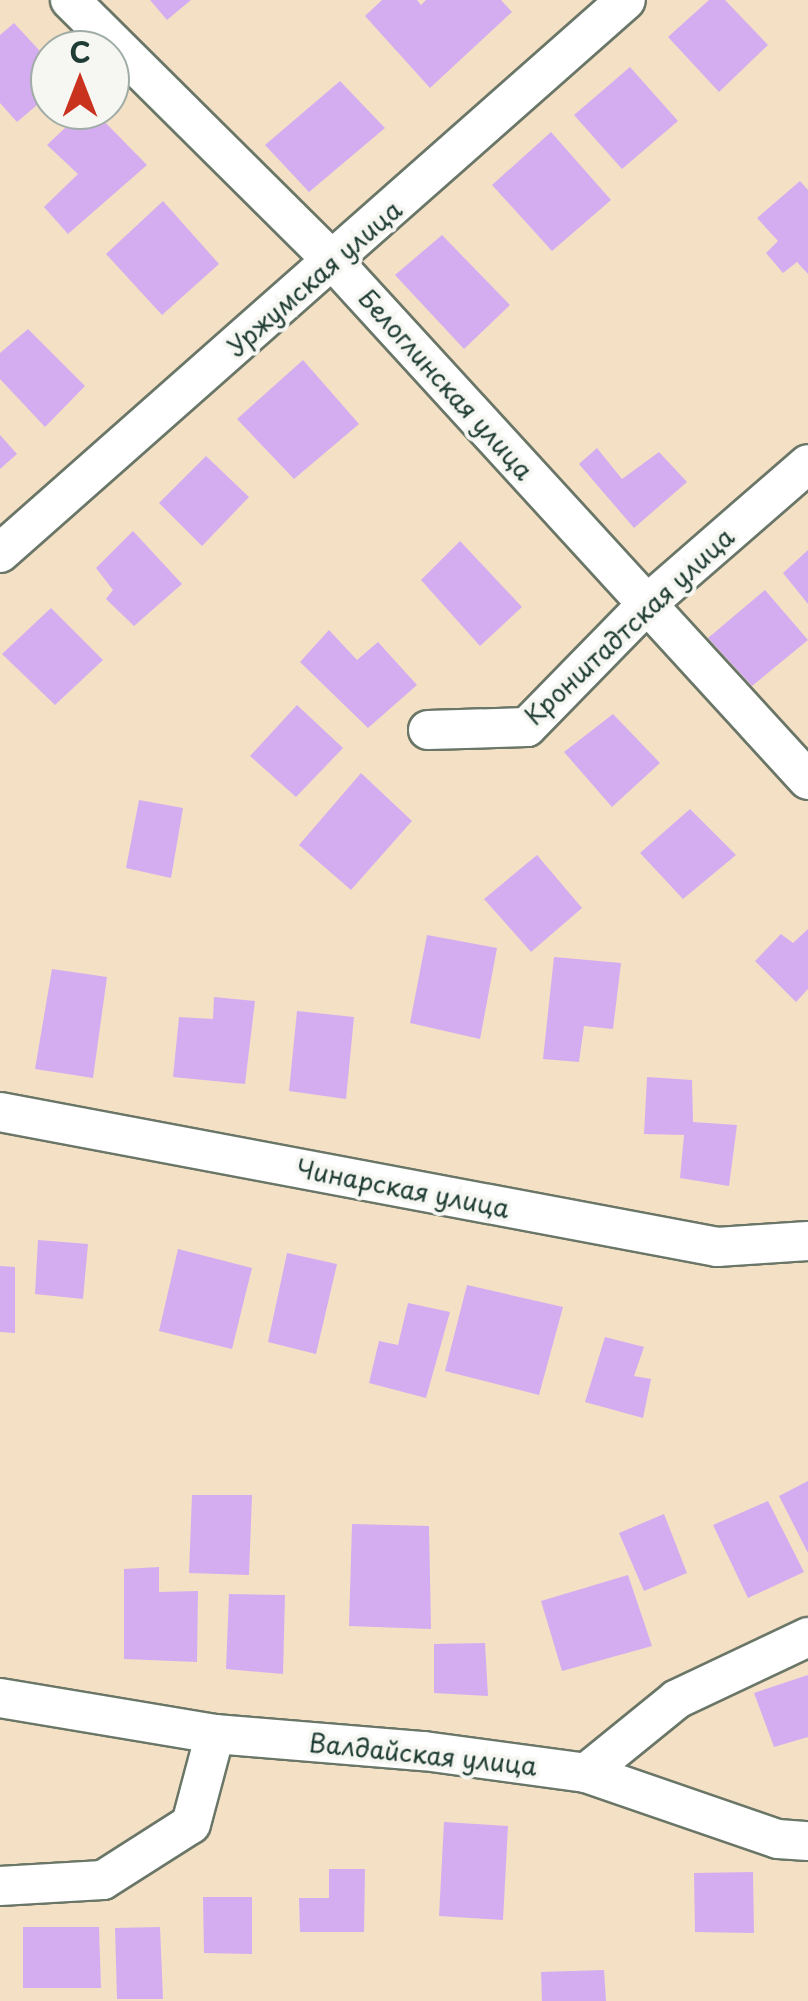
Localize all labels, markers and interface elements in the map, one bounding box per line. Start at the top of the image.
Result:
north arrow [30,30,130,130]
text: С [69,30,91,73]
street label: Уржумская улица [220,194,408,362]
street label: Белоглинская улица [352,282,540,486]
street label: Кронштадтская улица [518,521,740,731]
street label: Чинарская улица [293,1152,513,1224]
street label: Валдайская улица [307,1727,539,1781]

